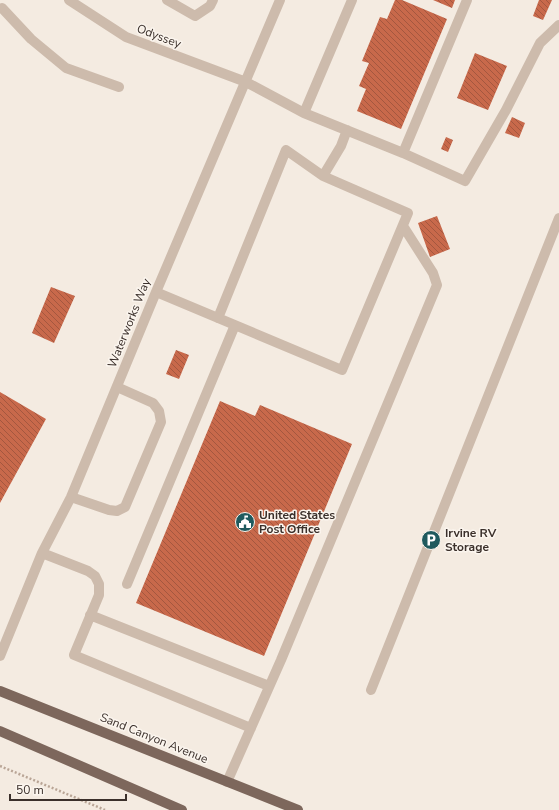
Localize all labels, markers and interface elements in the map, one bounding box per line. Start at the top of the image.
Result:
street label: Odyssey [135,20,184,52]
street label: Waterworks Way [104,275,154,370]
place label: United States Post Office [259,507,335,537]
public building icon: United States Post Office [234,511,256,533]
place label: Irvine RV Storage [445,525,497,555]
parking icon: Irvine RV Storage [420,529,442,551]
street label: Sand Canyon Avenue [98,709,210,767]
scale bar [10,776,126,802]
text: 50 m [16,782,44,798]

